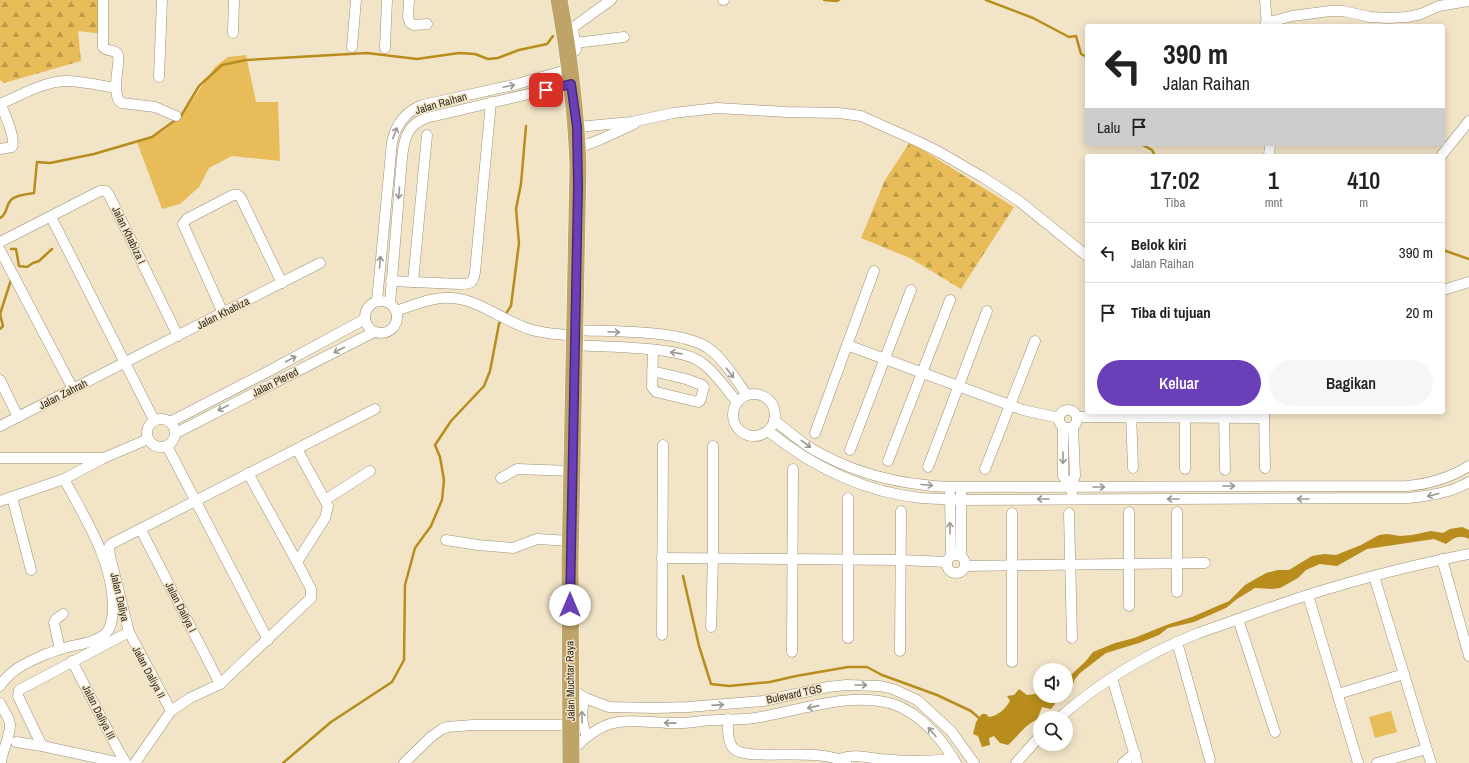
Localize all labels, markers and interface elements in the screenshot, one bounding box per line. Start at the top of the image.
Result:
text: 390 m [1163,35,1228,73]
icon: left [1097,40,1149,92]
text: Jalan Raihan [1163,71,1250,96]
pin [529,73,563,107]
icon: arrive [535,79,557,101]
one-way arrow [502,81,515,89]
street label: Jalan Raihan [414,89,468,117]
icon: arrive [1128,116,1150,138]
text: Lalu [1097,117,1120,138]
one-way arrow [391,128,399,140]
text: 17:02 [1150,164,1200,196]
text: 1 [1268,164,1279,196]
text: 410 [1347,164,1380,196]
one-way arrow [395,186,402,199]
text: Tiba [1164,194,1185,211]
text: mnt [1265,194,1282,211]
text: m [1359,194,1368,211]
street label: Jalan Khabiza I [109,204,149,266]
text: Belok kiri [1131,234,1186,255]
icon: left [1097,242,1119,264]
text: 390 m [1399,242,1433,263]
text: Jalan Raihan [1131,255,1194,272]
one-way arrow [377,256,384,269]
street label: Jalan Khabiza [194,294,252,332]
icon: arrive [1097,302,1119,324]
text: Tiba di tujuan [1131,302,1211,323]
text: 20 m [1406,302,1433,323]
one-way arrow [607,328,620,336]
one-way arrow [334,347,346,354]
one-way arrow [670,349,683,357]
one-way arrow [285,354,297,362]
button: Keluar [1097,360,1261,406]
button: Bagikan [1269,360,1433,406]
street label: Jalan Plered [249,364,301,400]
one-way arrow [726,367,735,378]
street label: Jalan Zahrah [36,376,90,412]
one-way arrow [218,405,230,413]
one-way arrow [800,440,811,448]
one-way arrow [1059,451,1067,464]
one-way arrow [920,482,933,489]
one-way arrow [1222,482,1235,490]
one-way arrow [1092,483,1105,491]
one-way arrow [1426,492,1439,499]
one-way arrow [1167,495,1180,503]
one-way arrow [1297,495,1310,502]
one-way arrow [1037,496,1050,503]
one-way arrow [946,522,954,535]
street label: Jalan Daliya [108,571,132,623]
street label: Jalan Daliya I [162,579,200,635]
position arrow [549,584,591,626]
street label: Jalan Muchtar Raya [562,641,578,721]
street label: Jalan Daliya II [129,643,169,701]
map controls [1033,663,1073,751]
button: sound [1033,663,1073,703]
street label: Bulevard TGS [765,681,823,707]
one-way arrow [854,681,867,689]
street label: Jalan Daliya III [79,682,119,742]
one-way arrow [711,701,724,708]
one-way arrow [807,703,820,711]
one-way arrow [578,711,586,724]
button: search [1033,711,1073,751]
one-way arrow [664,719,677,727]
one-way arrow [928,727,937,737]

